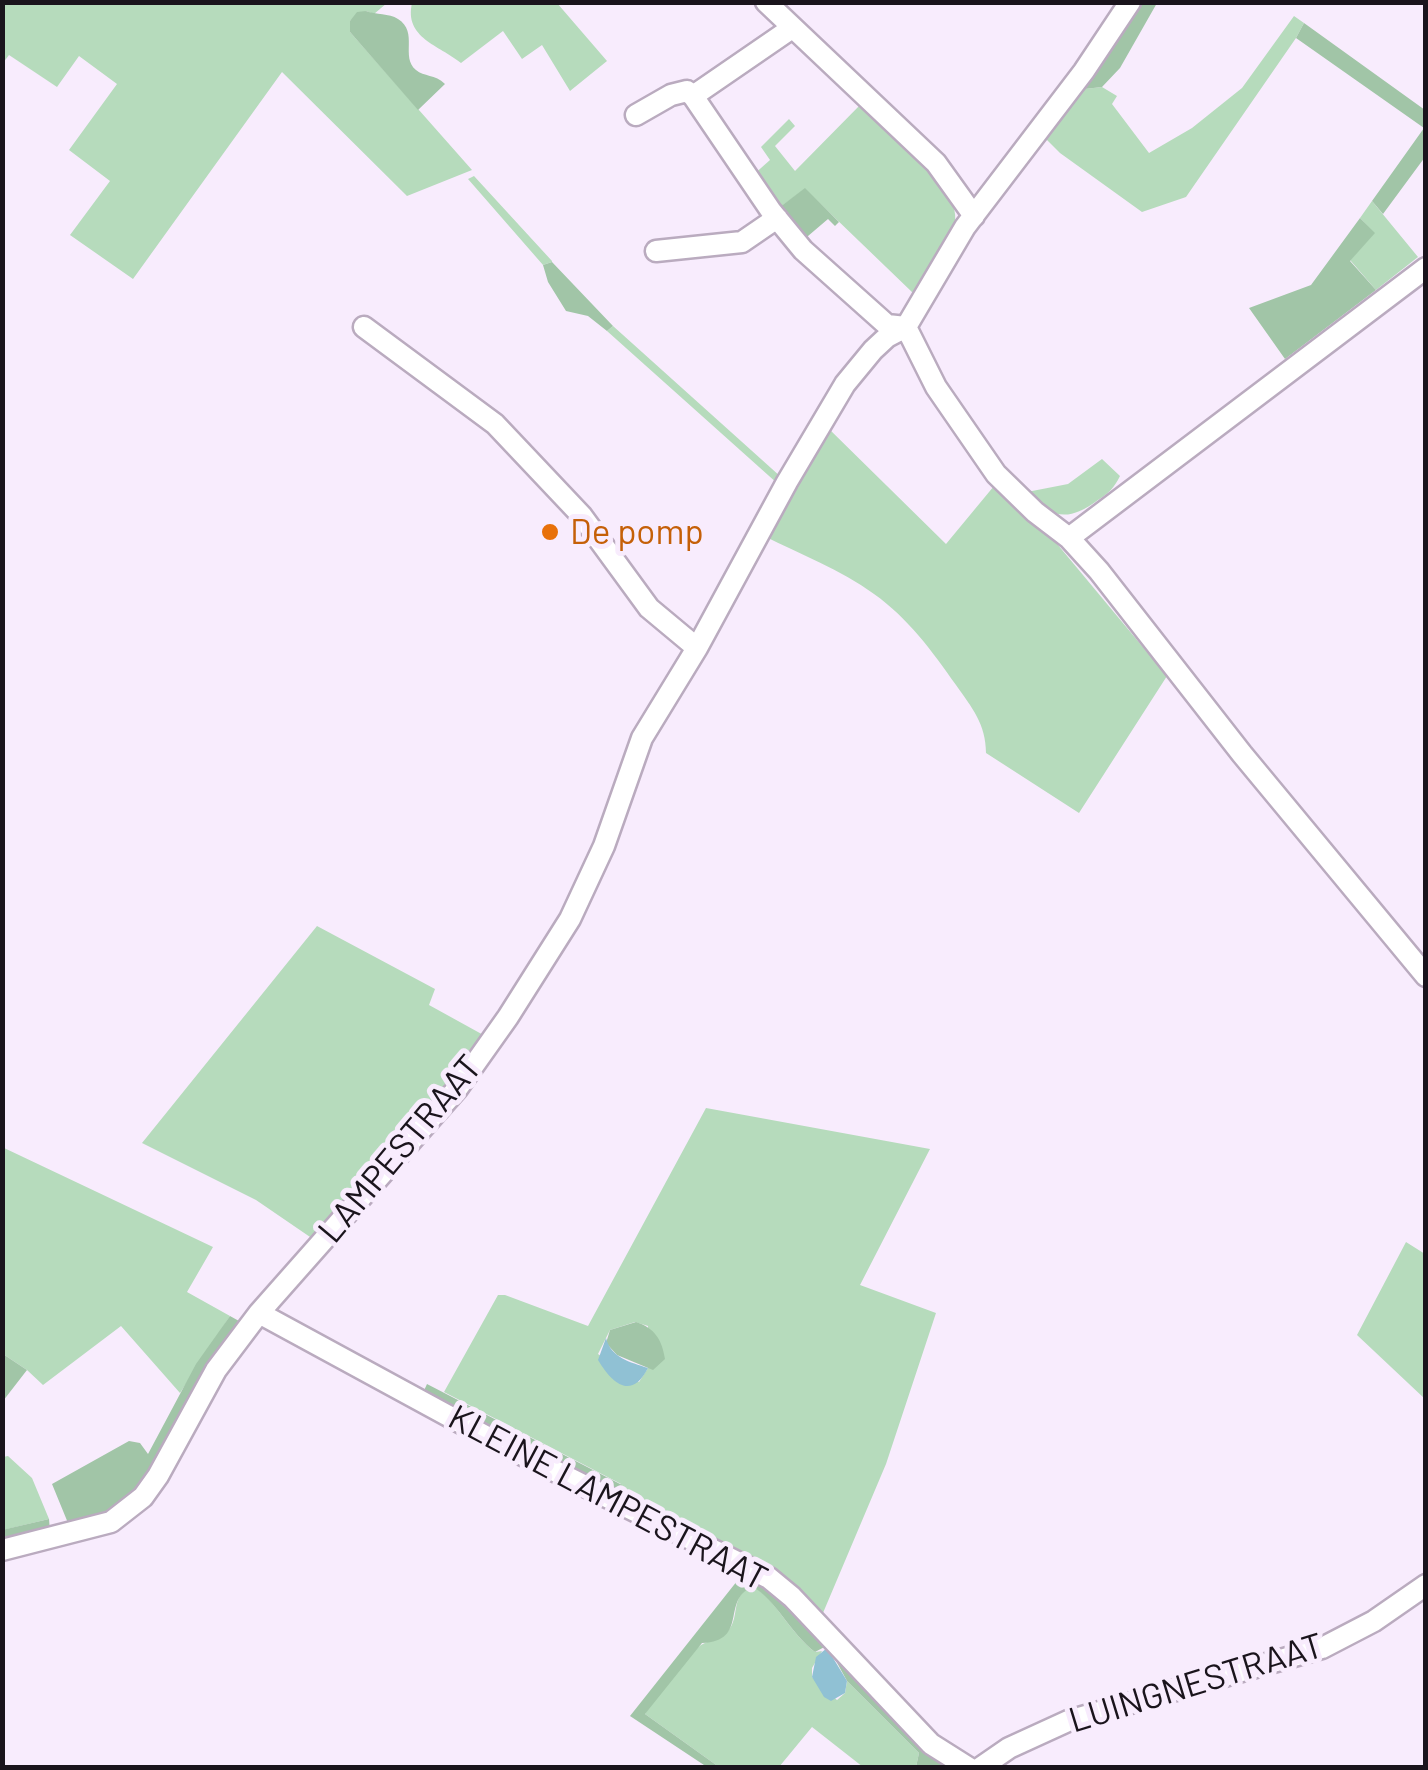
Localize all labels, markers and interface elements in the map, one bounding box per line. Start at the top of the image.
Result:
place label: De pomp [570,511,704,553]
marker: De pomp [539,521,561,543]
street label: LAMPESTRAAT [309,1047,491,1251]
street label: KLEINE LAMPESTRAAT [441,1396,775,1600]
street label: LUINGNESTRAAT [1064,1624,1328,1742]

